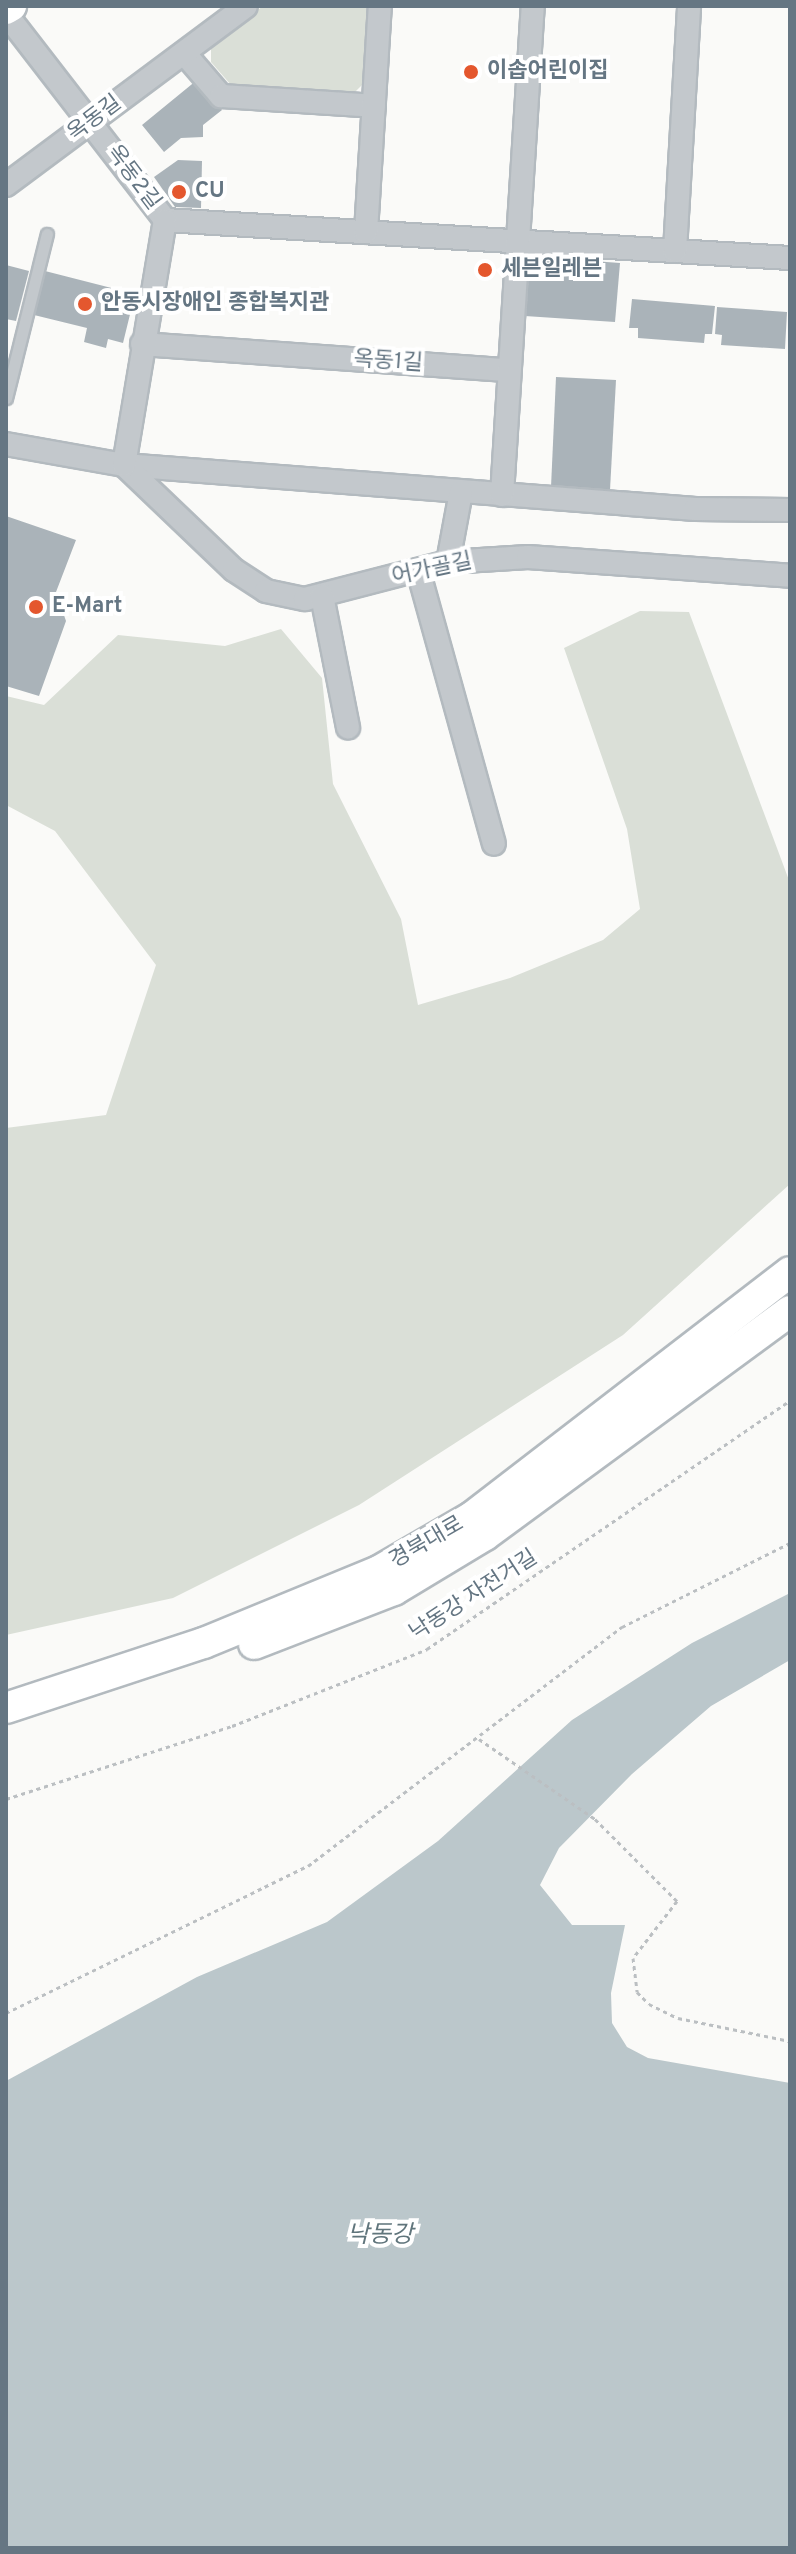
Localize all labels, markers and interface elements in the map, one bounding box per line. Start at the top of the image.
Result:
place label: 이솝어린이집 [487,59,608,85]
marker: 이솝어린이집 [462,63,480,81]
street label: 옥동길 [63,90,127,148]
street label: 옥동2길 [100,140,166,216]
place label: CU [195,179,225,205]
marker: CU [170,183,188,201]
place label: 세븐일레븐 [501,257,602,283]
marker: 세븐일레븐 [476,261,494,279]
place label: 안동시장애인 종합복지관 [101,291,329,317]
marker: 안동시장애인 종합복지관 [76,295,94,313]
street label: 옥동1길 [353,346,423,378]
street label: 어가골길 [390,549,474,591]
place label: E-Mart [52,594,122,620]
marker: E-Mart [27,598,45,616]
street label: 경북대로 [385,1511,469,1575]
street label: 낙동강 자전거길 [405,1545,543,1647]
water label: 낙동강 [347,2223,413,2251]

